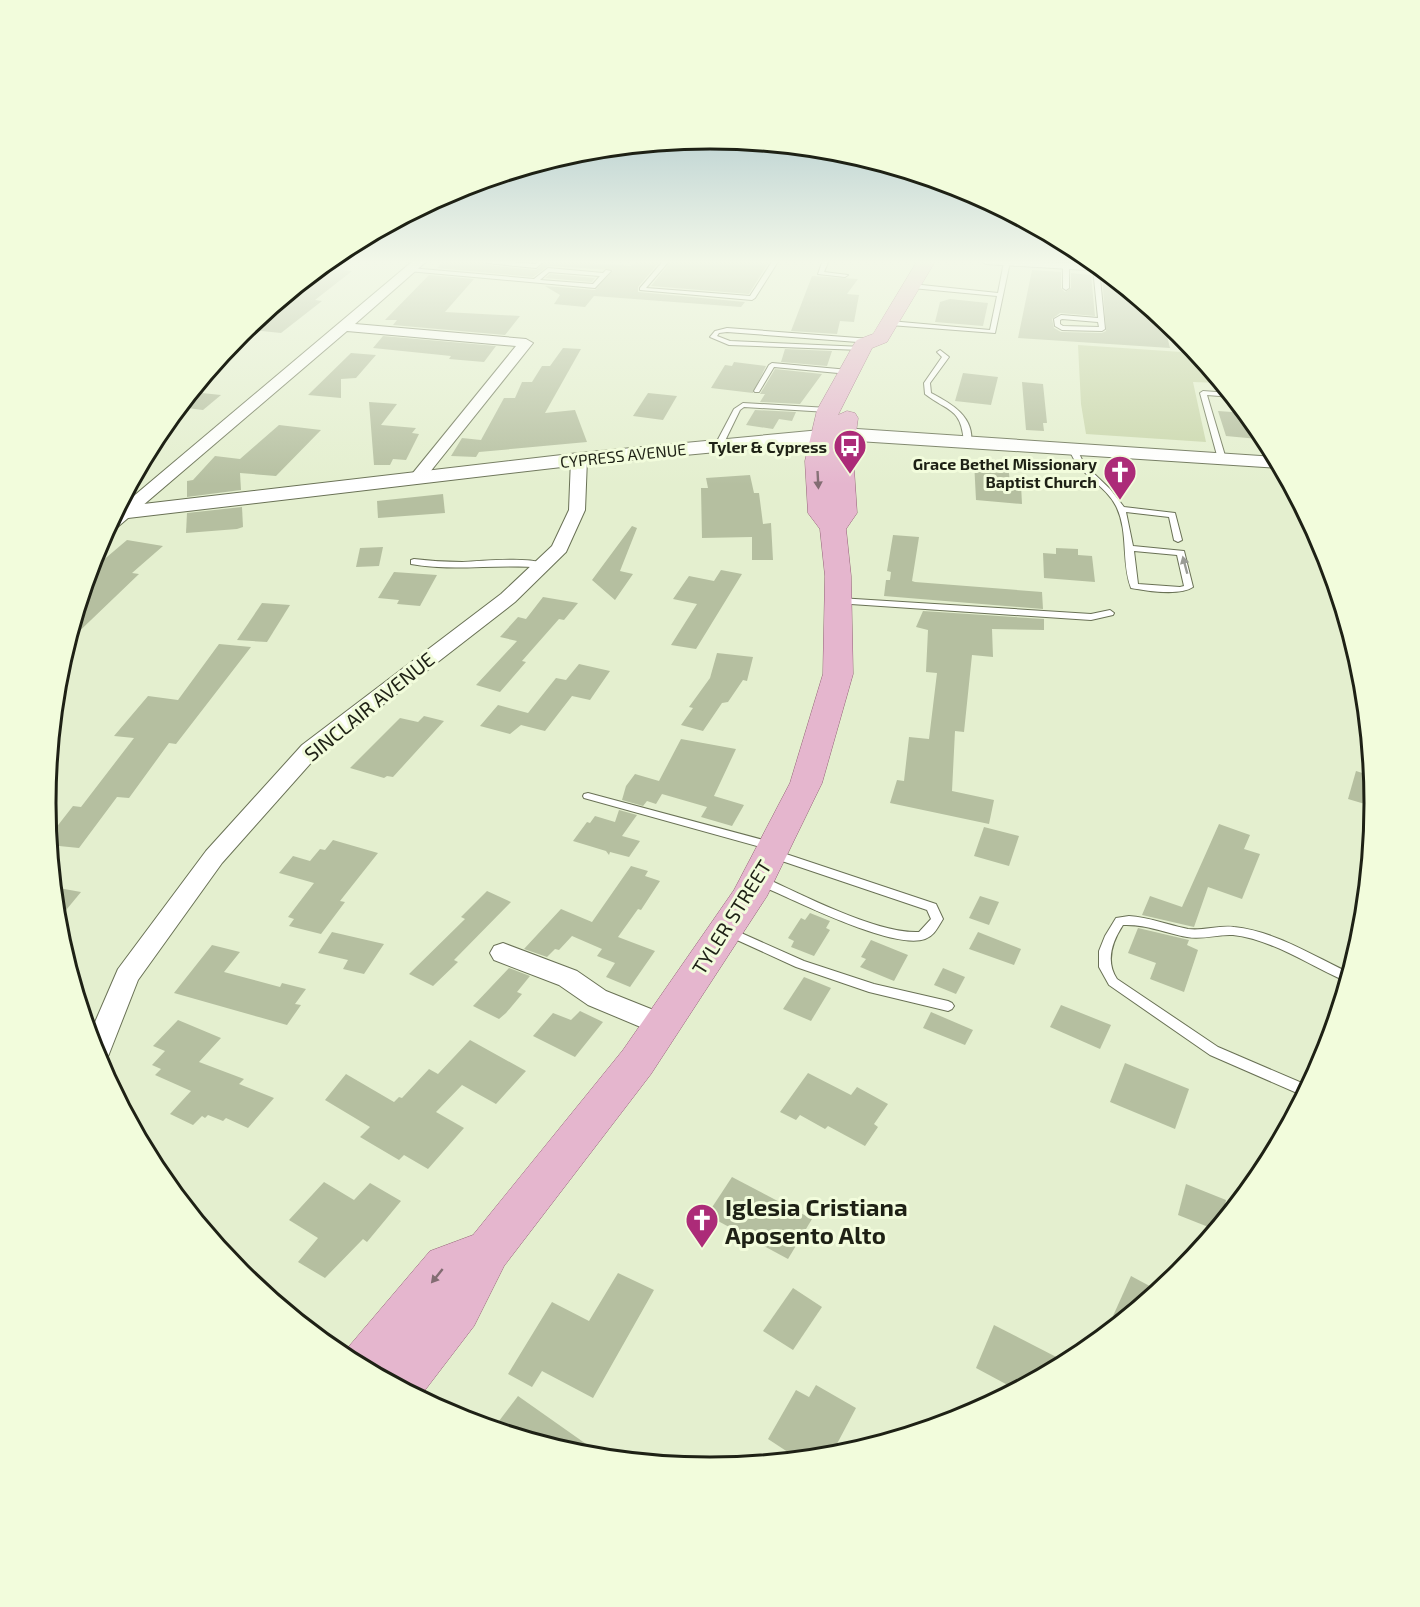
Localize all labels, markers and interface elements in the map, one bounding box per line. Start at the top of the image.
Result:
bus stop icon: Tyler & Cypress [832,428,868,475]
place label: Tyler & Cypress [709,437,827,457]
street label: CYPRESS AVENUE [559,439,687,471]
place label: Grace Bethel Missionary Baptist Church [913,454,1097,491]
church icon: Grace Bethel Missionary Baptist Church [1102,454,1138,501]
one-way arrow [814,470,823,489]
one-way arrow [1179,556,1189,574]
street label: SINCLAIR AVENUE [299,646,439,766]
street label: TYLER STREET [686,855,776,979]
place label: Iglesia Cristiana Aposento Alto [725,1192,908,1249]
church icon: Iglesia Cristiana Aposento Alto [684,1202,720,1249]
one-way arrow [432,1269,444,1284]

